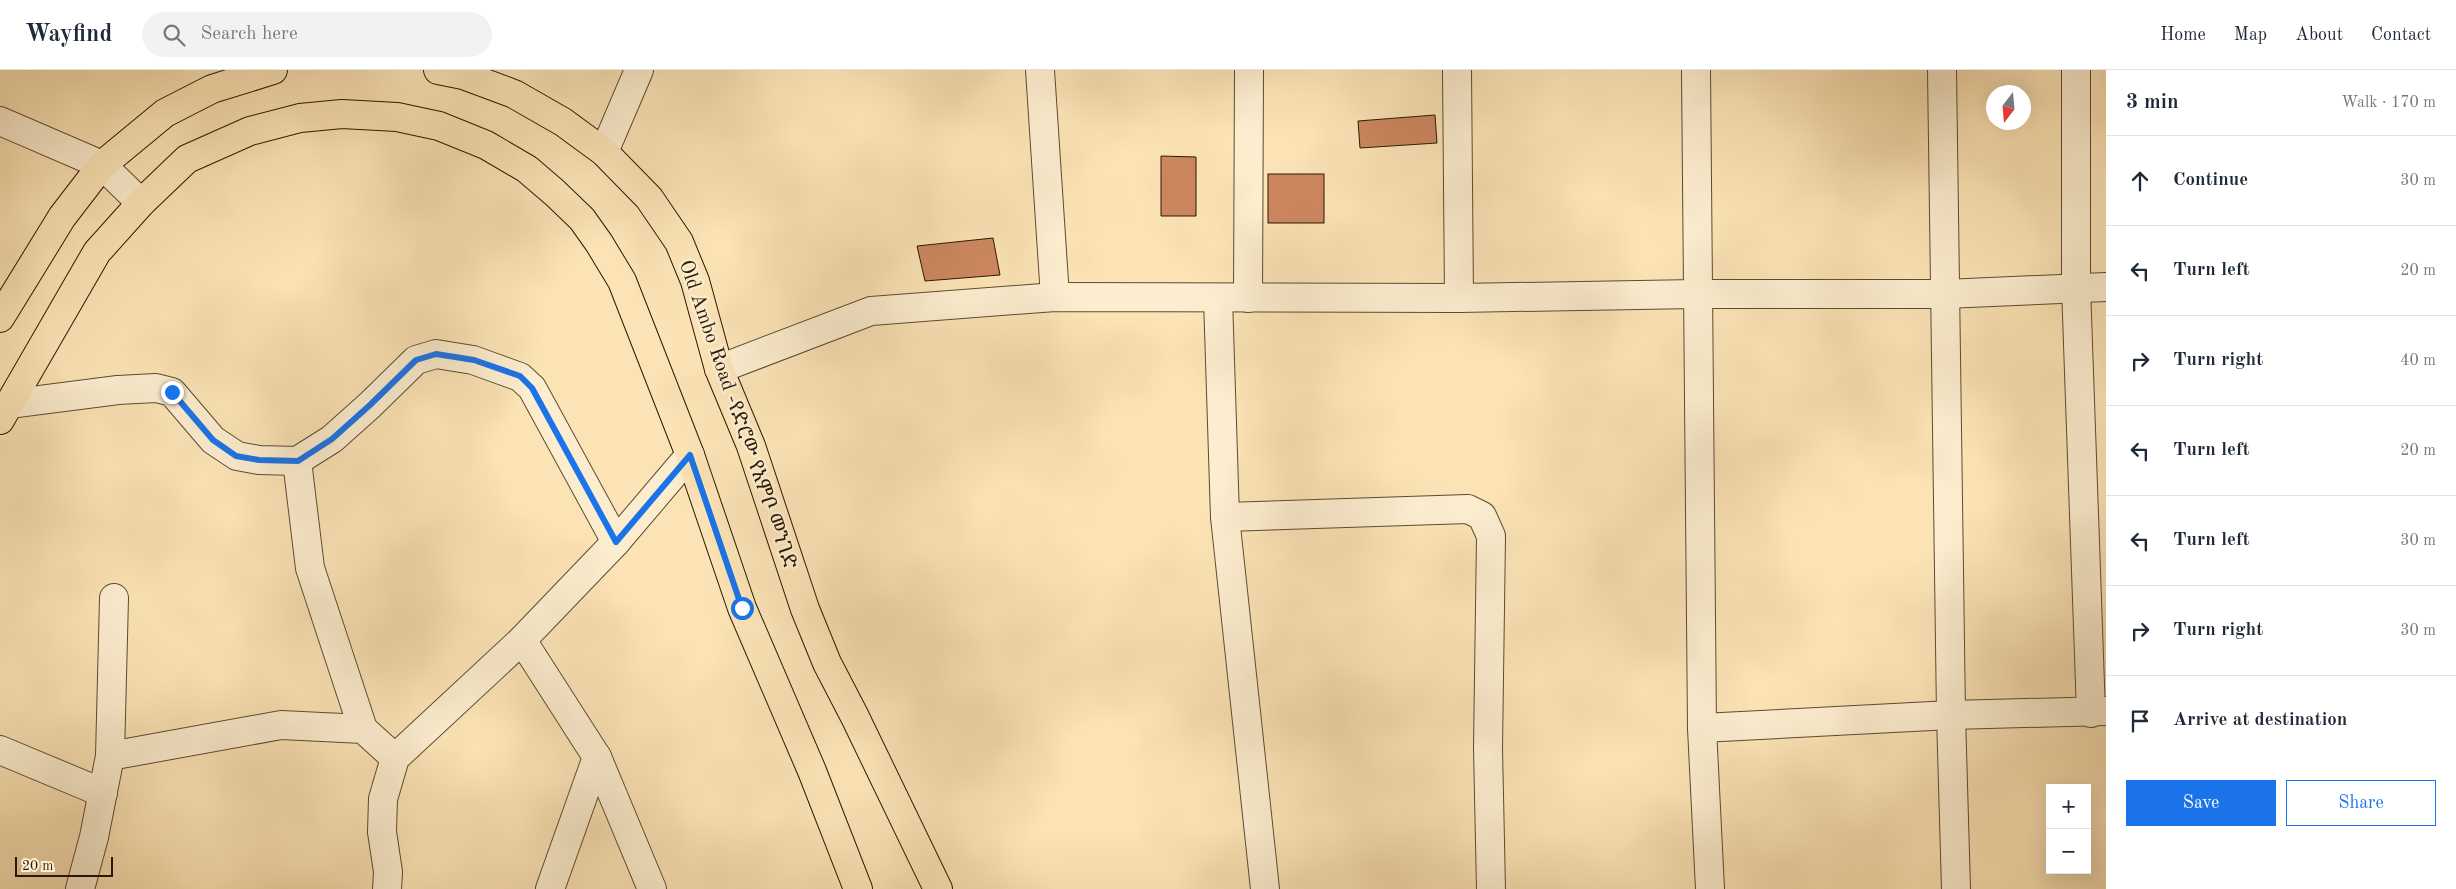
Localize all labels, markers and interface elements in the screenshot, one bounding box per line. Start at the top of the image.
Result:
search box [142,12,492,57]
icon: search [160,21,188,49]
text: Wayfind [25,23,112,47]
text: Search here [200,25,298,44]
text: Home [2160,26,2206,44]
text: Map [2234,26,2267,44]
text: About [2295,26,2343,44]
text: Contact [2371,26,2431,44]
north arrow [1986,85,2031,130]
text: 3 min [2126,92,2179,113]
text: Walk · 170 m [2341,95,2436,111]
icon: ahead [2126,167,2154,195]
text: Continue [2173,171,2248,190]
text: 30 m [2400,173,2436,189]
icon: left [2126,257,2154,285]
street label: Old Ambo Road -የድሮው የአምቦ መንገድ [675,258,800,572]
text: Turn left [2173,261,2250,280]
text: 20 m [2400,263,2436,279]
icon: right [2126,347,2154,375]
text: Turn right [2173,351,2263,370]
text: 40 m [2400,353,2436,369]
route end [161,381,184,404]
icon: left [2126,437,2154,465]
text: Turn left [2173,441,2250,460]
text: 20 m [2400,443,2436,459]
icon: left [2126,527,2154,555]
text: Turn left [2173,531,2250,550]
text: 30 m [2400,533,2436,549]
route start [731,597,754,620]
icon: right [2126,617,2154,645]
text: Turn right [2173,621,2263,640]
text: 30 m [2400,623,2436,639]
icon: arrive [2126,707,2154,735]
text: Arrive at destination [2173,711,2347,730]
button: Save [2126,780,2276,826]
button: Share [2286,780,2436,826]
map controls [2046,784,2091,874]
button: + [2046,784,2091,829]
button: − [2046,829,2091,874]
scale bar [15,854,112,877]
text: 20 m [22,859,53,873]

